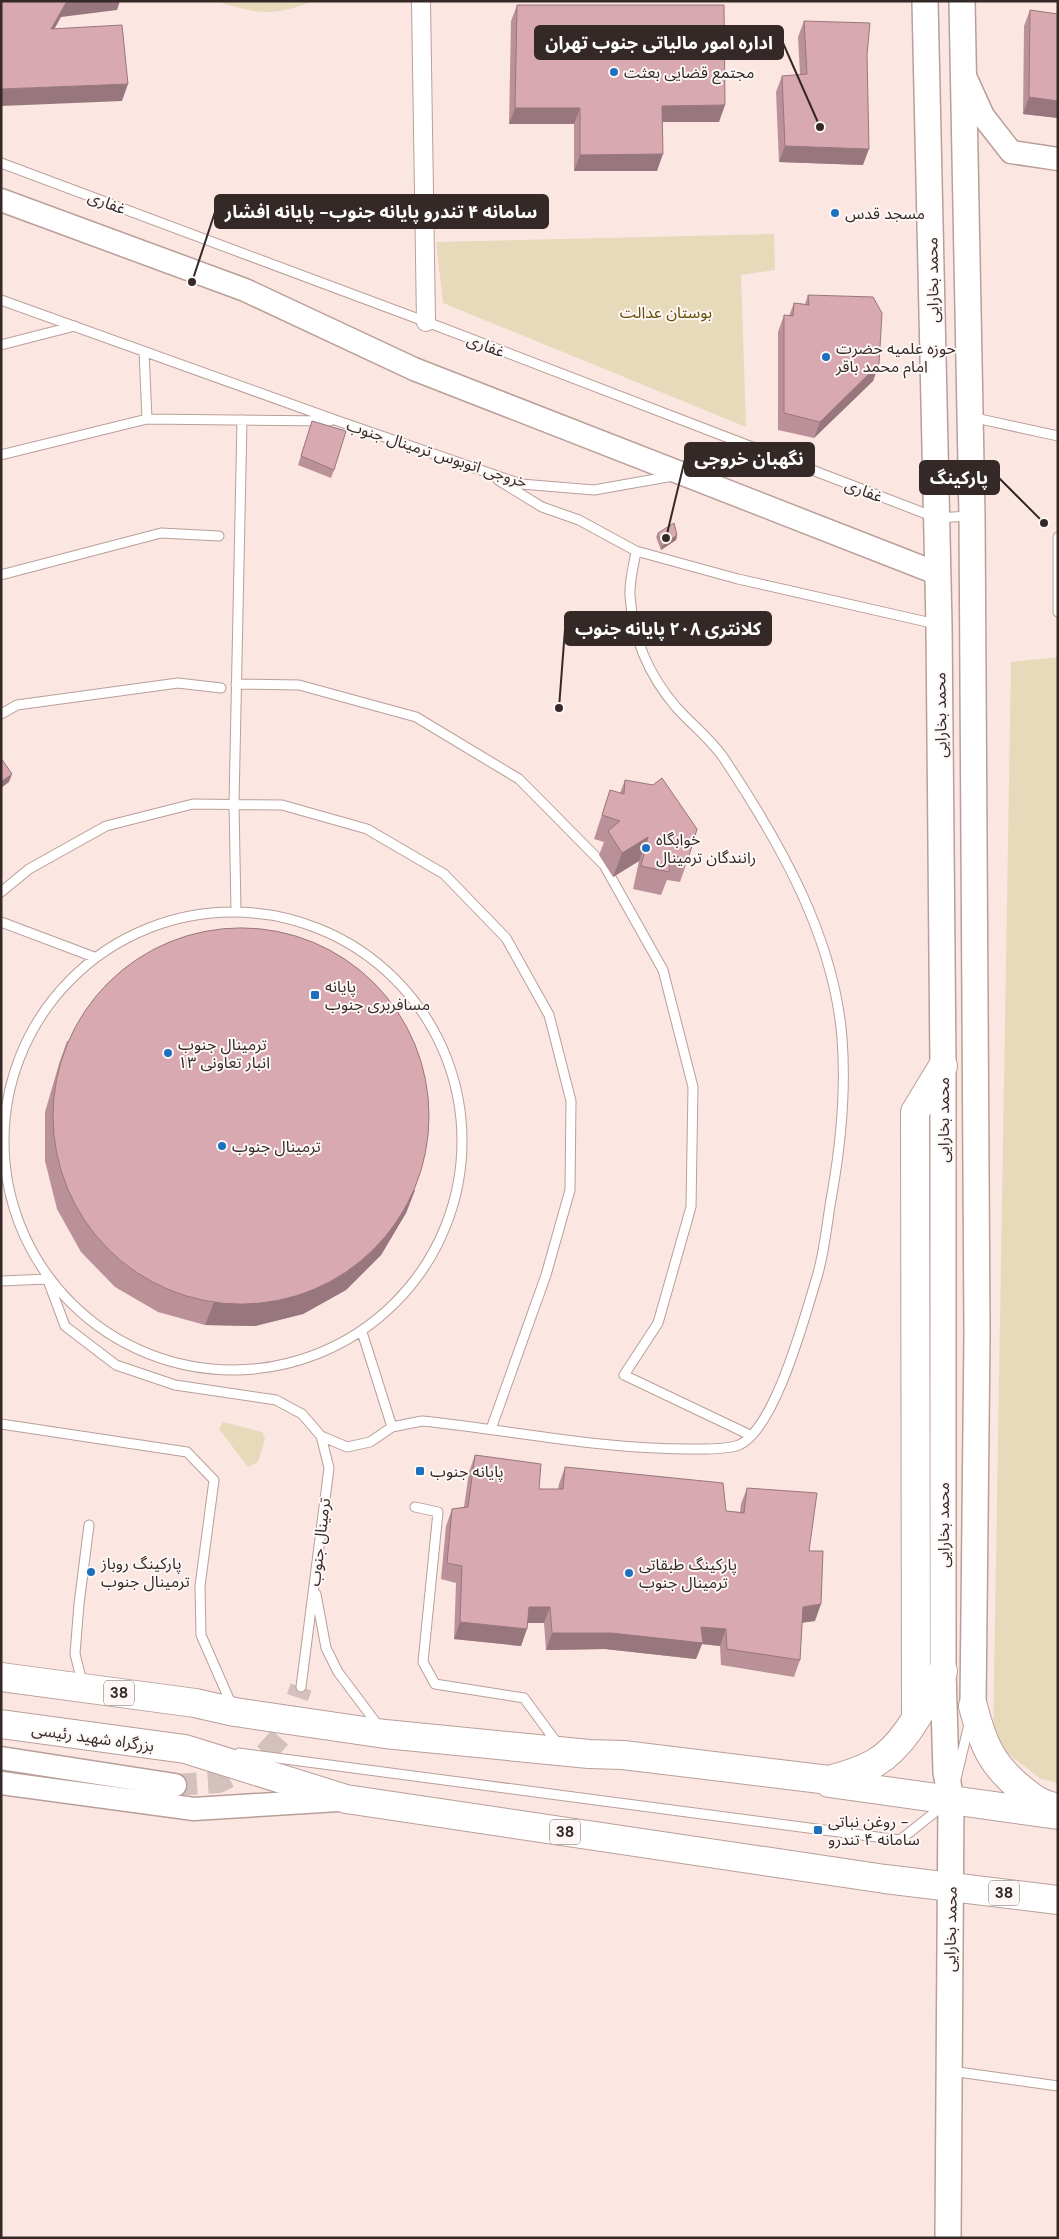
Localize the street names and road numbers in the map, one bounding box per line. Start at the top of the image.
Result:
street label: غفاری [85,186,129,219]
street label: محمد بخارایی [921,237,944,323]
street label: غفاری [464,329,508,362]
street label: خروجی اتوبوس ترمینال جنوب [344,414,530,493]
street label: غفاری [842,474,886,507]
street label: محمد بخارایی [929,672,952,758]
street label: محمد بخارایی [933,1077,954,1163]
street label: محمد بخارایی [933,1482,954,1568]
street label: ترمینال جنوب [304,1496,335,1587]
road number: 38 [104,1680,134,1706]
street label: بزرگراه شهید رئیسی [30,1719,155,1756]
road number: 38 [550,1820,580,1844]
road number: 38 [989,1880,1019,1906]
street label: محمد بخارایی [939,1886,962,1972]

